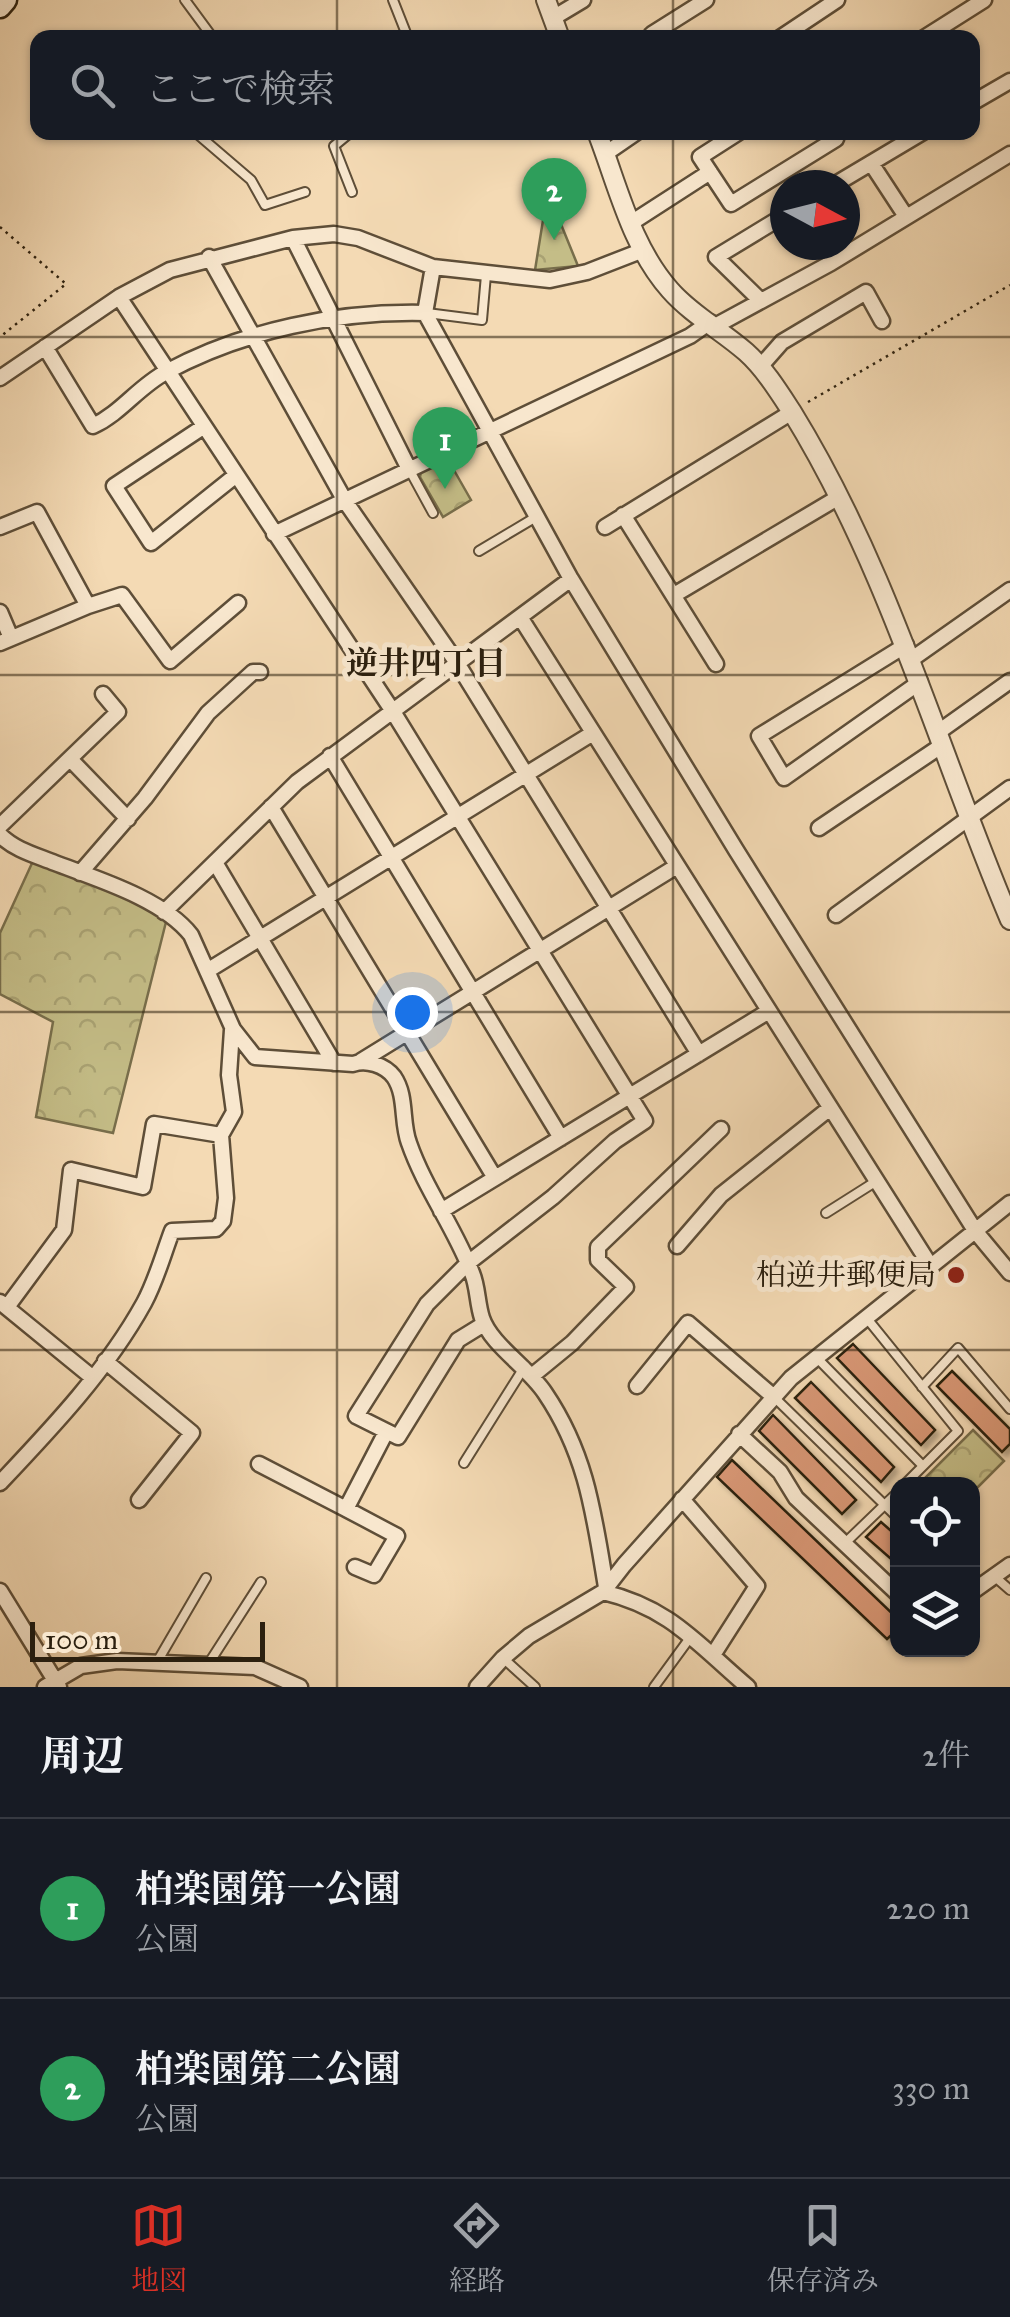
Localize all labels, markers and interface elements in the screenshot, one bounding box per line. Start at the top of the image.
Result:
search box [30,30,980,140]
icon: search [65,58,120,113]
text: ここで検索 [145,66,335,112]
pin: 2 [522,158,586,240]
north arrow [770,170,860,260]
pin: 1 [412,406,478,489]
district label: 逆井四丁目 [346,644,506,683]
your location [387,987,438,1038]
place label: 柏逆井郵便局 [756,1257,936,1293]
marker: 柏逆井郵便局 [945,1264,967,1286]
map controls [890,1477,980,1657]
button: locate [890,1477,980,1567]
button: layers [890,1567,980,1657]
scale bar [30,1617,265,1662]
text: 100 m [45,1622,118,1657]
text: 周辺 [40,1730,124,1782]
text: 2件 [922,1736,970,1775]
text: 柏楽園第一公園 [135,1866,401,1912]
text: 1 [66,1889,79,1928]
text: 220 m [886,1889,970,1928]
text: 公園 [135,1920,199,1959]
text: 柏楽園第二公園 [135,2046,401,2092]
text: 2 [65,2069,80,2108]
text: 330 m [892,2069,970,2108]
text: 公園 [135,2100,199,2139]
tab: 地図 [131,2198,187,2298]
tab: 経路 [449,2198,505,2298]
tab: 保存済み [767,2198,879,2298]

